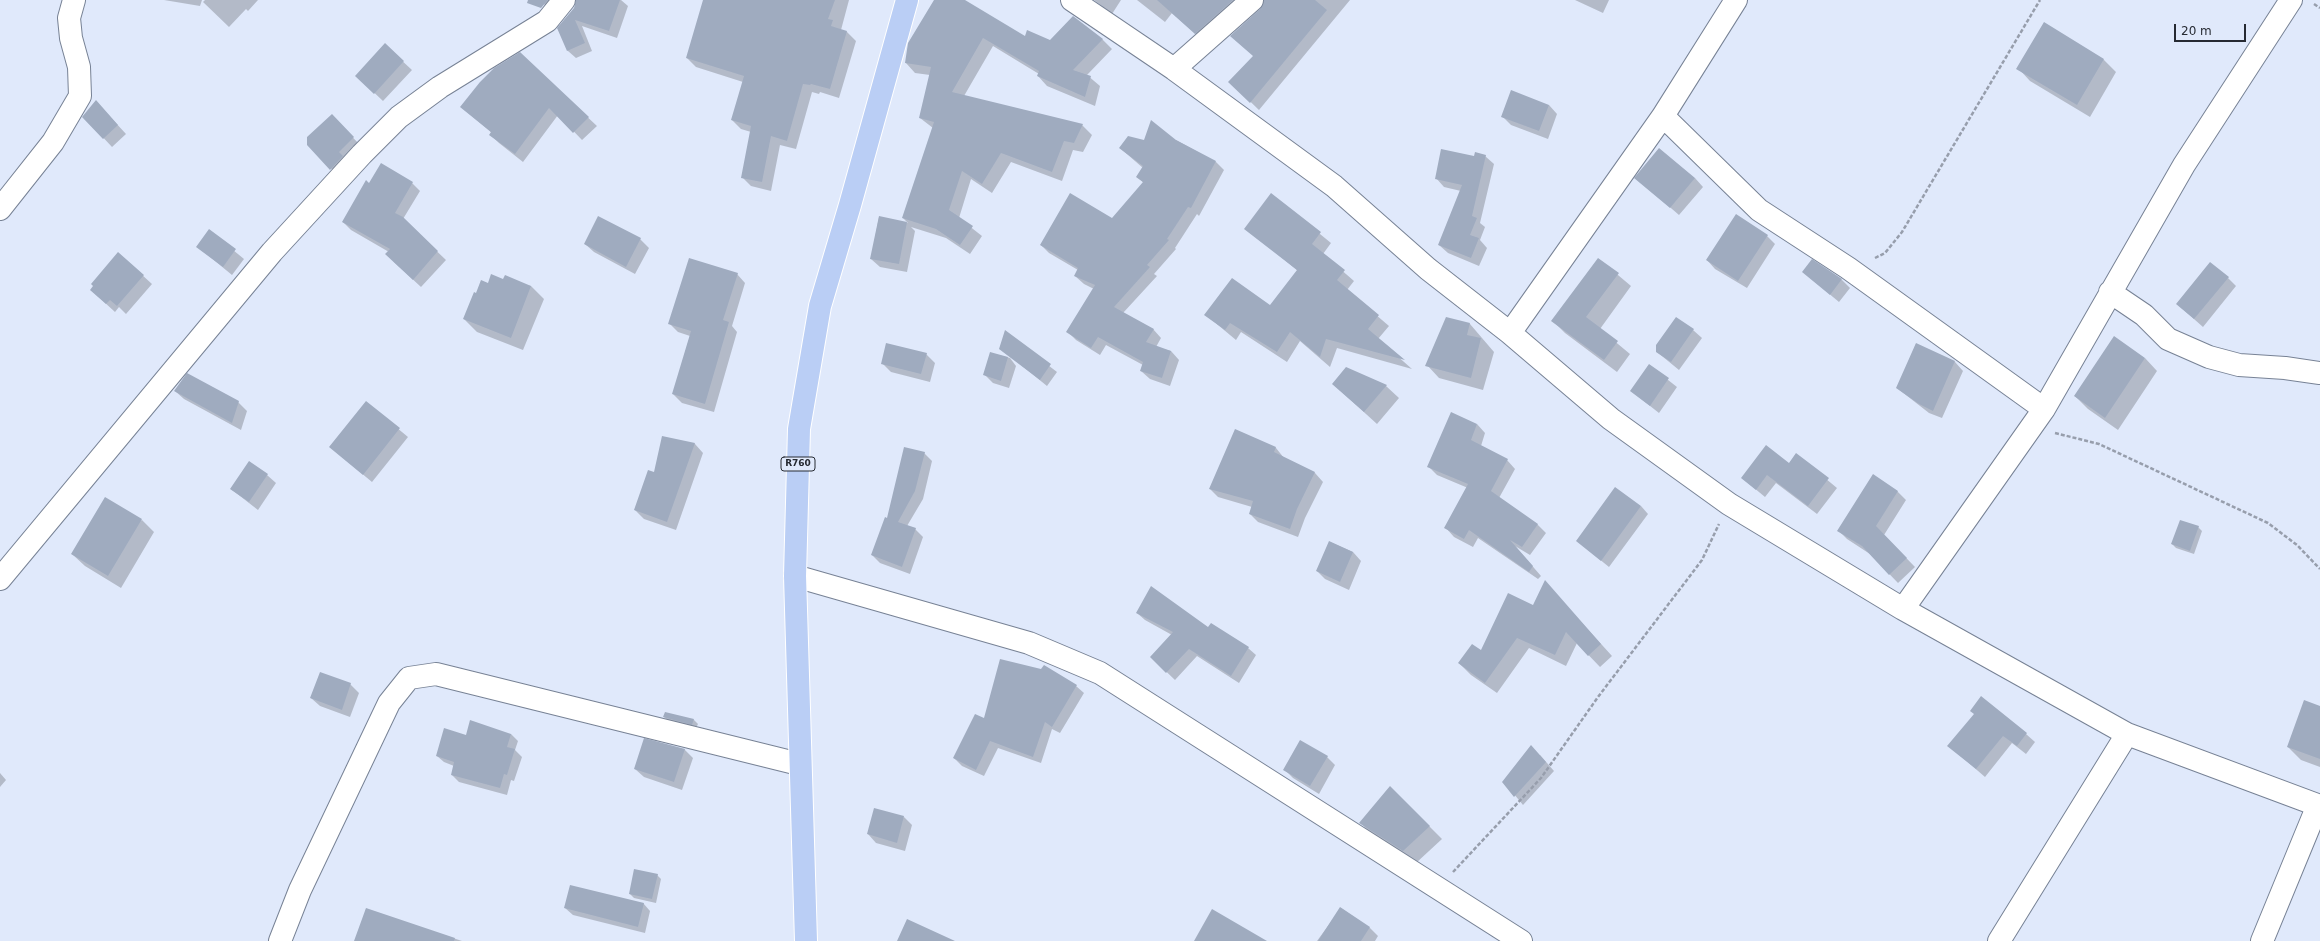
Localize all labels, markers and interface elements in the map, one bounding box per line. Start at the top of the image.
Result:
scale bar [2176,16,2248,42]
text: 20 m [2181,24,2212,38]
road number: R760 [781,457,815,471]

